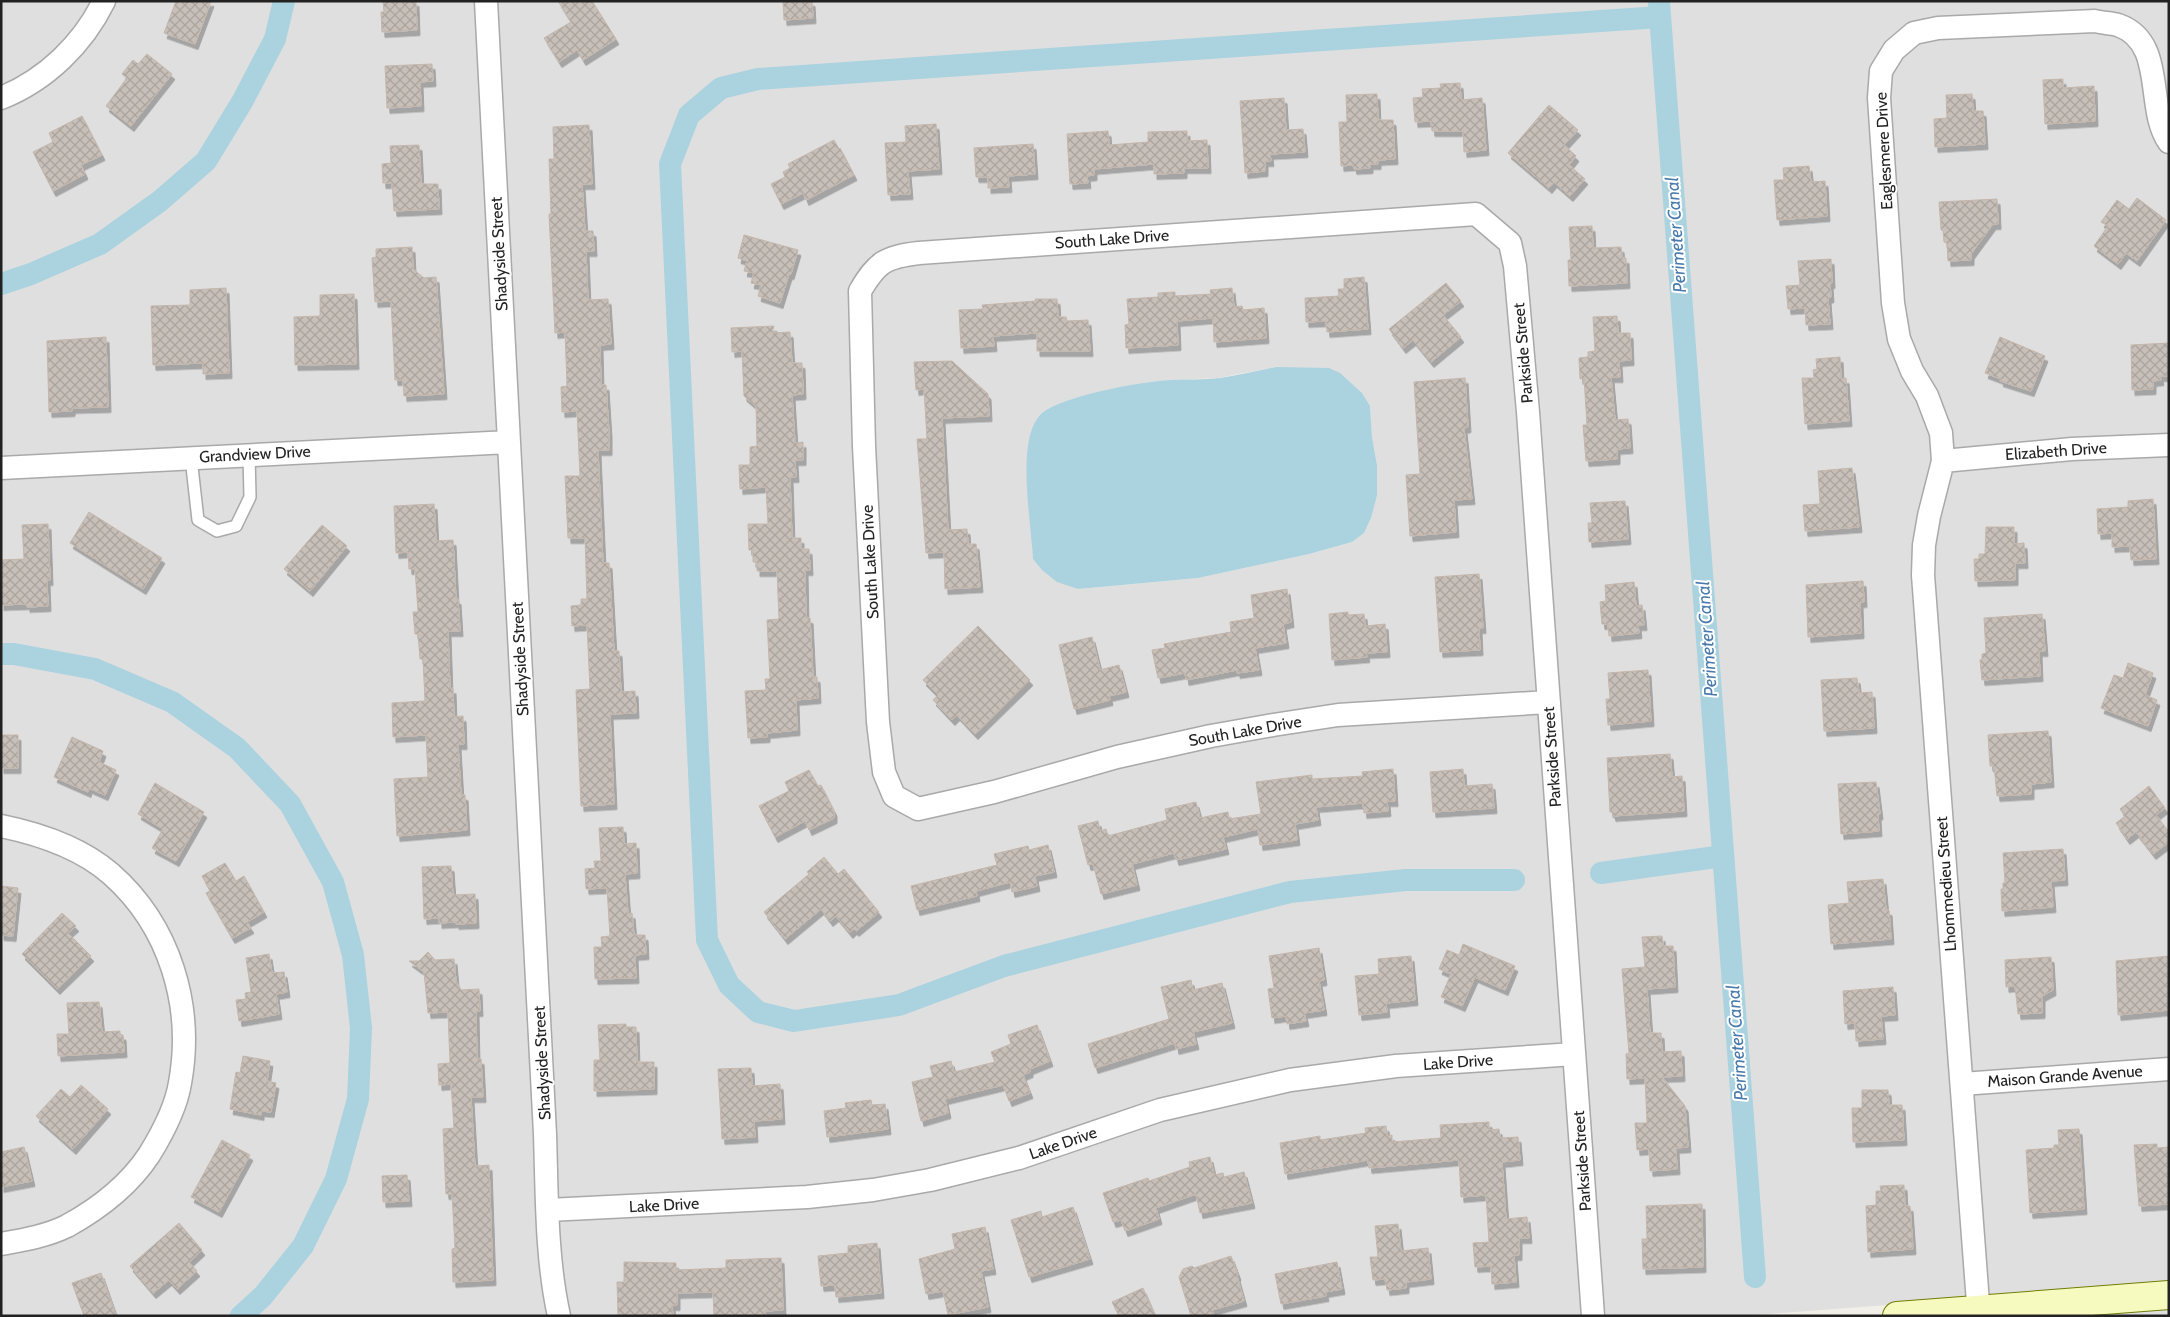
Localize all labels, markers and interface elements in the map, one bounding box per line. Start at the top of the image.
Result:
street label: Eaglesmere Drive [1871,92,1897,210]
water label: Perimeter Canal [1661,176,1691,293]
street label: Shadyside Street [486,196,511,312]
street label: South Lake Drive [1054,226,1170,252]
street label: Parkside Street [1509,301,1537,404]
street label: Elizabeth Drive [2005,438,2107,464]
street label: Grandview Drive [199,442,311,466]
street label: South Lake Drive [858,504,882,620]
water label: Perimeter Canal [1692,580,1722,697]
street label: Shadyside Street [507,601,532,717]
street label: Parkside Street [1539,706,1565,808]
street label: South Lake Drive [1187,712,1303,750]
street label: Lhommedieu Street [1932,815,1960,952]
water label: Perimeter Canal [1722,984,1752,1101]
street label: Shadyside Street [529,1005,554,1121]
street label: Lake Drive [1422,1050,1494,1074]
street label: Maison Grande Avenue [1987,1061,2143,1091]
street label: Parkside Street [1569,1110,1595,1212]
street label: Lake Drive [1027,1123,1099,1163]
street label: Lake Drive [628,1194,700,1216]

